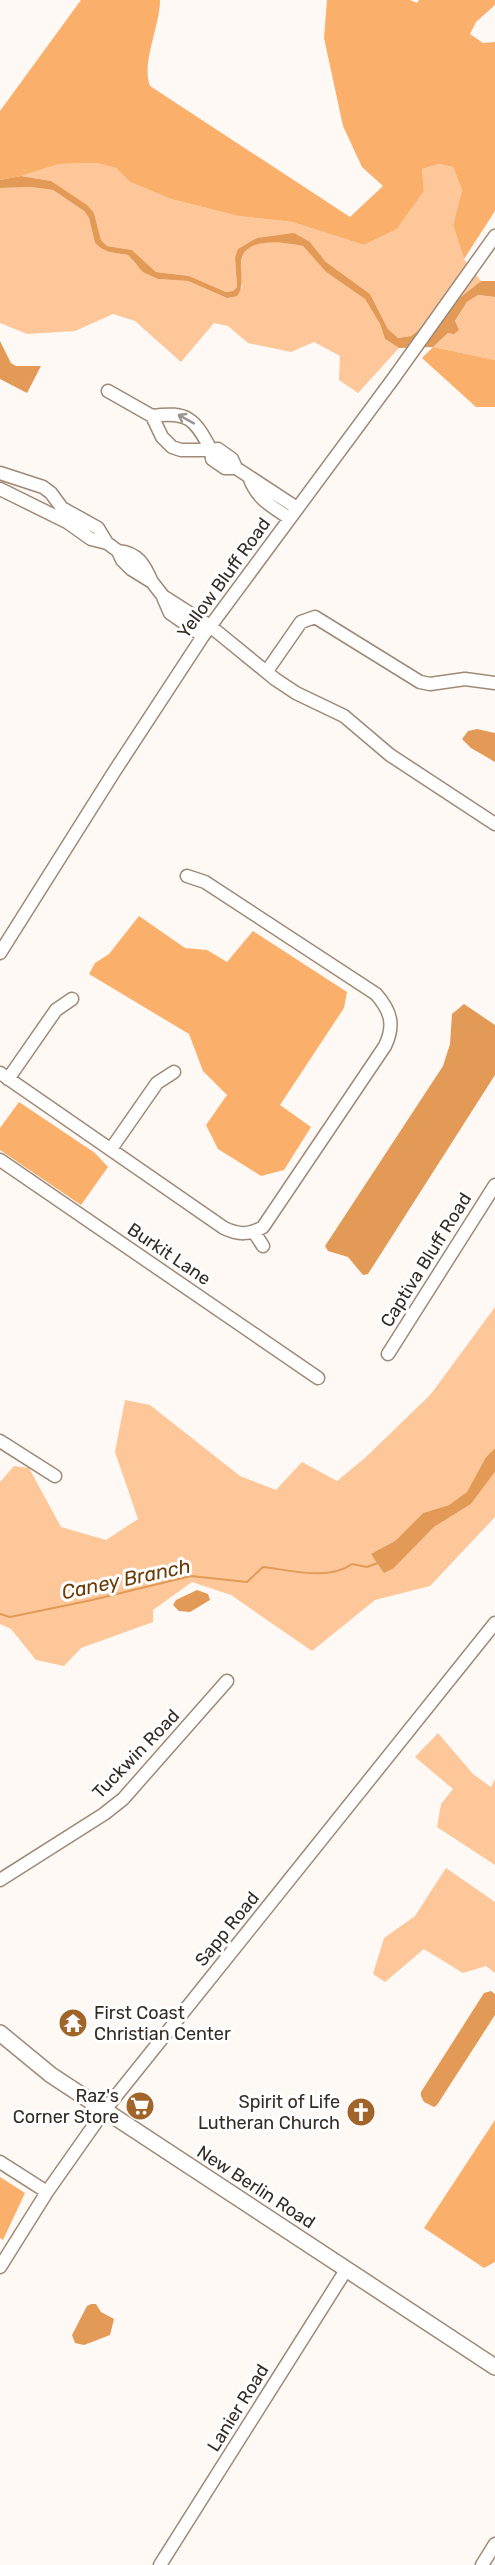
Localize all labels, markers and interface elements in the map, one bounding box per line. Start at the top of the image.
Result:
one-way arrow [178,413,195,425]
street label: Yellow Bluff Road [173,513,275,643]
street label: Captiva Bluff Road [376,1189,476,1331]
street label: Burkit Lane [123,1218,215,1290]
water label: Caney Branch [59,1554,193,1604]
street label: Tuckwin Road [88,1705,184,1803]
street label: Sapp Road [190,1887,264,1971]
place label: First Coast Christian Center [94,2002,231,2045]
temple icon: First Coast Christian Center [57,2007,89,2039]
place label: Raz's Corner Store [13,2085,119,2128]
supermarket icon: Raz's Corner Store [124,2090,156,2122]
place label: Spirit of Life Lutheran Church [198,2091,340,2134]
church icon: Spirit of Life Lutheran Church [345,2096,377,2128]
street label: New Berlin Road [193,2141,319,2233]
street label: Lanier Road [202,2360,274,2456]

